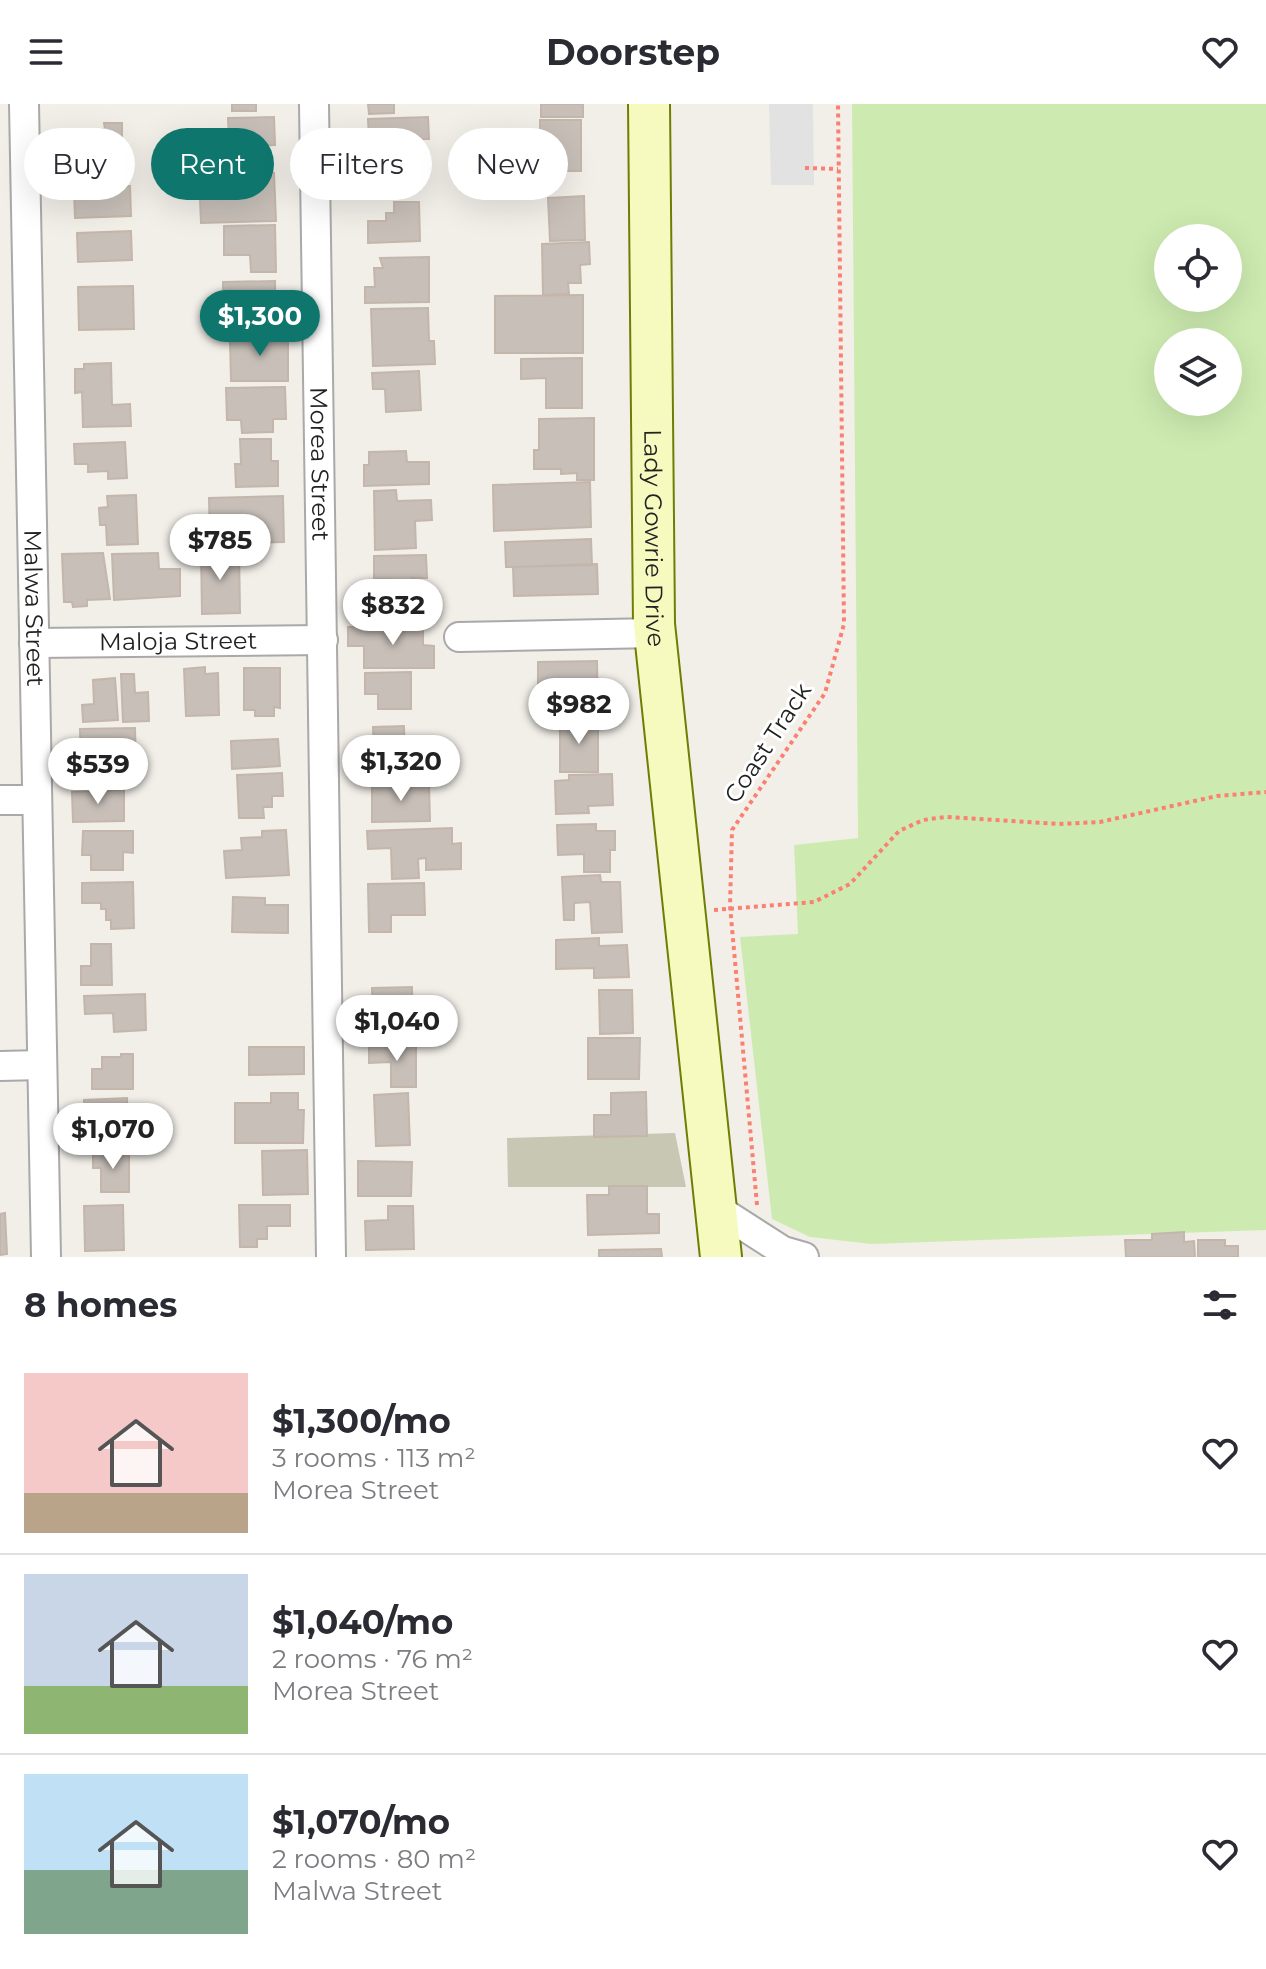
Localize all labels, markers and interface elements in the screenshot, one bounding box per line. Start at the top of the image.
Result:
icon: menu [24,30,68,74]
text: Doorstep [546,30,720,74]
icon: heart [1198,30,1242,74]
chip: Buy [24,128,135,200]
chip: Rent [151,128,274,200]
chip: Filters [290,128,432,200]
chip: New [448,128,568,200]
map controls [1154,224,1242,416]
button: locate [1154,224,1242,312]
pin: $1,300 [195,290,325,358]
text: $1,300 [218,300,302,332]
button: layers [1154,328,1242,416]
street label: Morea Street [304,386,335,542]
street label: Lady Gowrie Drive [638,429,671,648]
pin: $785 [173,514,267,582]
text: $785 [188,524,252,556]
street label: Malwa Street [18,529,50,687]
pin: $832 [346,579,440,647]
text: $832 [361,589,425,621]
street label: Maloja Street [99,626,257,656]
street label: Coast Track [718,677,817,808]
pin: $982 [532,678,626,746]
text: $982 [546,688,612,720]
pin: $1,320 [336,735,466,803]
pin: $539 [51,738,145,806]
text: $1,320 [360,745,442,777]
text: $539 [66,748,130,780]
pin: $1,040 [332,995,462,1063]
text: $1,040 [354,1005,440,1037]
pin: $1,070 [48,1103,178,1171]
text: $1,070 [71,1113,155,1145]
icon: filters [1198,1283,1242,1327]
text: 8 homes [24,1284,177,1326]
text: $1,300/mo [272,1400,451,1442]
icon: home [88,1405,184,1501]
icon: heart [1198,1431,1242,1475]
text: 3 rooms · 113 m² [272,1442,476,1474]
text: Morea Street [272,1474,439,1506]
text: $1,040/mo [272,1601,453,1643]
icon: home [88,1606,184,1702]
icon: heart [1198,1632,1242,1676]
text: 2 rooms · 76 m² [272,1643,473,1675]
text: Morea Street [272,1675,439,1707]
text: $1,070/mo [272,1801,450,1843]
icon: home [88,1806,184,1902]
icon: heart [1198,1832,1242,1876]
text: 2 rooms · 80 m² [272,1843,476,1875]
text: Malwa Street [272,1875,442,1907]

